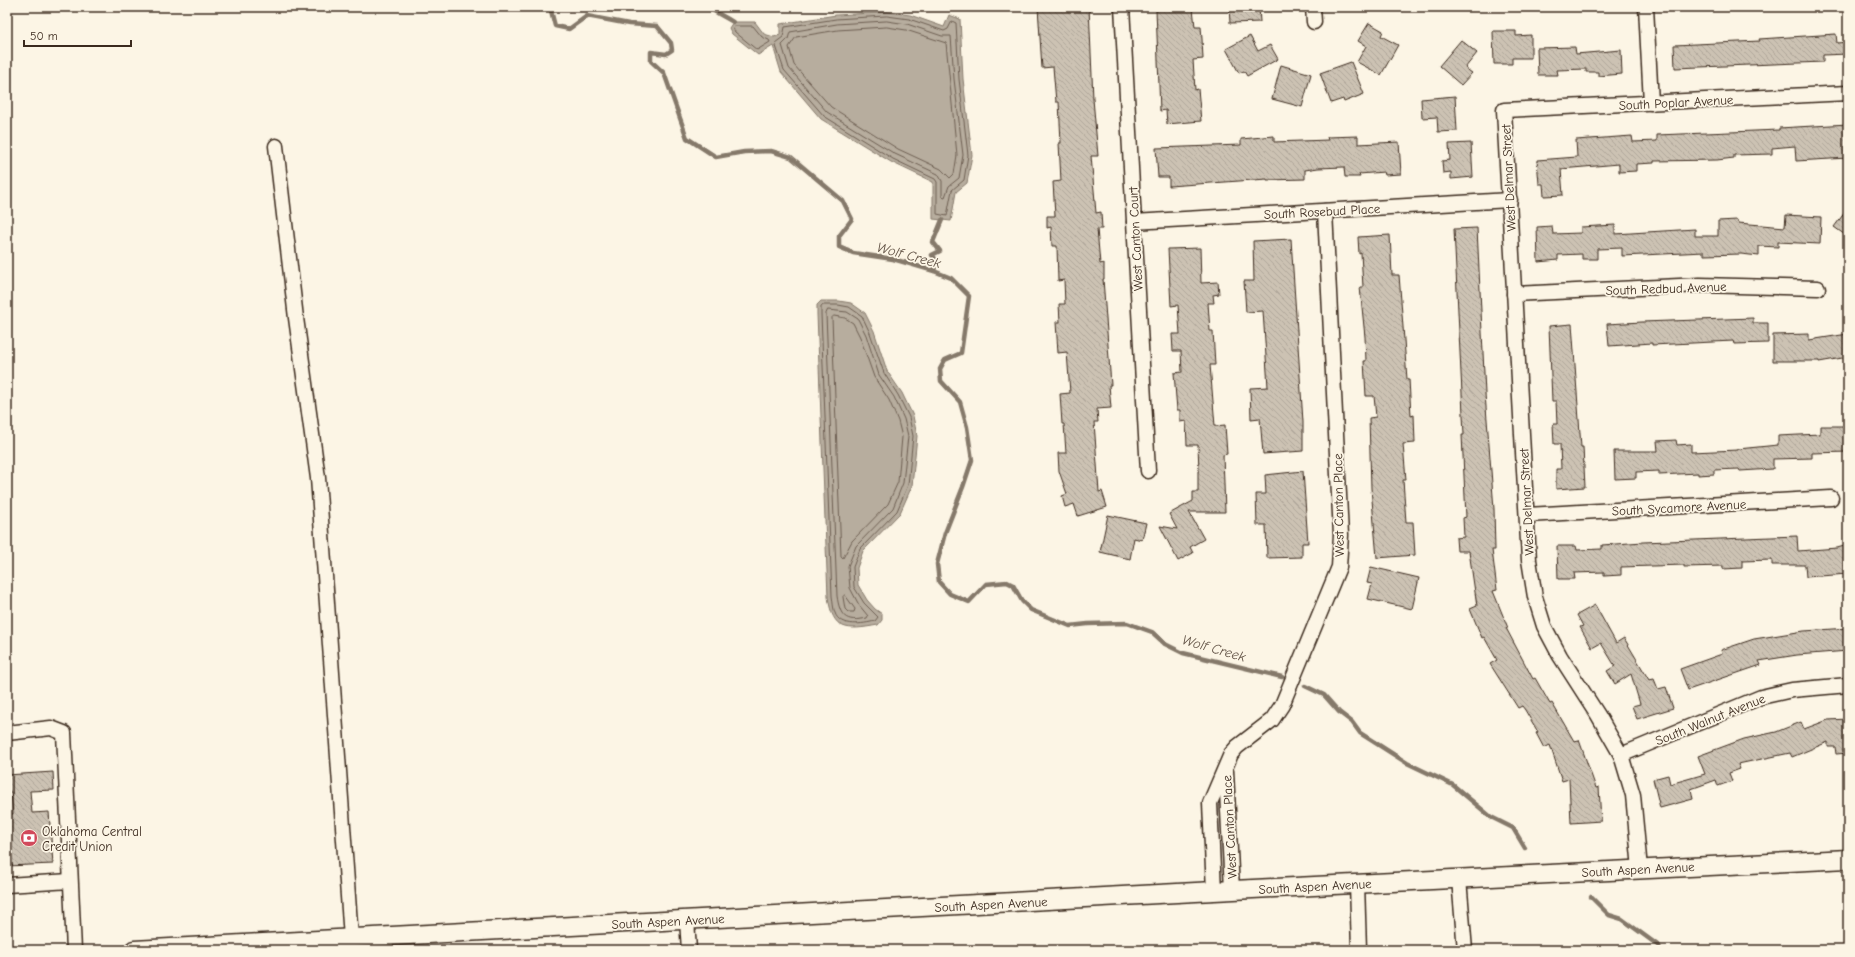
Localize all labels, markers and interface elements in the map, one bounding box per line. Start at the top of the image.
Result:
scale bar [24,22,131,48]
text: 50 m [30,29,58,43]
street label: South Poplar Avenue [1618,92,1734,113]
street label: West Delmar Street [1498,123,1519,232]
street label: West Canton Court [1125,185,1146,291]
street label: South Rosebud Place [1263,201,1381,222]
water label: Wolf Creek [875,239,943,272]
street label: South Redbud Avenue [1605,279,1727,298]
street label: West Delmar Street [1516,447,1537,556]
street label: West Canton Place [1330,453,1347,557]
street label: South Sycamore Avenue [1611,496,1747,519]
water label: Wolf Creek [1180,631,1248,666]
street label: South Walnut Avenue [1653,690,1768,748]
street label: West Canton Place [1219,774,1240,879]
place label: Oklahoma Central Credit Union [42,824,142,854]
bank icon: Oklahoma Central Credit Union [19,828,39,848]
street label: South Aspen Avenue [1581,859,1695,880]
street label: South Aspen Avenue [1258,876,1372,897]
street label: South Aspen Avenue [934,894,1048,915]
street label: South Aspen Avenue [611,911,725,932]

